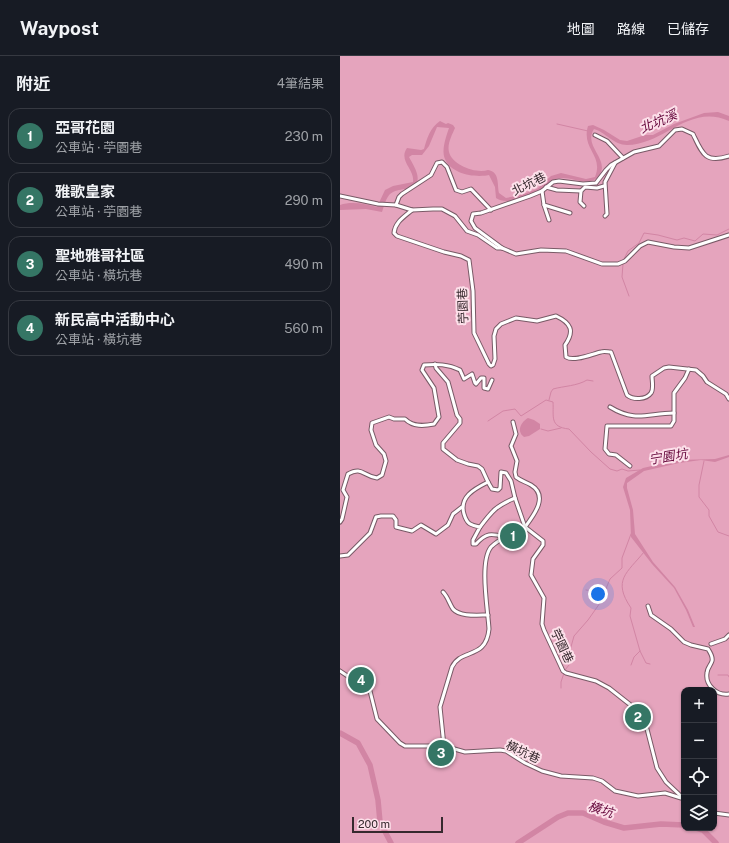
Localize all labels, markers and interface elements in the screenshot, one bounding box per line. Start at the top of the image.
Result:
text: Waypost [20,17,99,39]
text: 地圖 [567,21,595,37]
text: 路線 [617,21,645,37]
text: 已儲存 [667,21,709,37]
text: 附近 [16,74,50,94]
text: 4筆結果 [277,76,324,91]
water label: 北坑溪 [637,106,681,136]
text: 亞哥花園 [55,119,115,136]
text: 1 [27,129,33,144]
text: 230 m [285,129,323,144]
text: 公車站 · 苧園巷 [55,140,142,155]
street label: 北坑巷 [510,170,548,198]
text: 雅歌皇家 [55,183,115,200]
text: 2 [26,193,34,208]
text: 290 m [285,193,323,208]
text: 公車站 · 苧園巷 [55,204,142,219]
text: 聖地雅哥社區 [55,247,145,264]
text: 3 [26,257,34,272]
text: 490 m [284,257,323,272]
text: 公車站 · 橫坑巷 [55,268,142,283]
street label: 苧園巷 [455,288,471,324]
text: 新民高中活動中心 [55,311,175,328]
text: 4 [26,321,34,336]
text: 560 m [284,321,323,336]
text: 公車站 · 橫坑巷 [55,332,142,347]
water label: 宁園坑 [648,446,690,467]
pin: 1 [500,521,526,551]
your location [588,584,608,604]
street label: 苧園巷 [548,627,576,665]
pin: 4 [348,665,374,695]
map controls [681,687,717,831]
button: + [681,687,717,723]
pin: 2 [625,702,651,732]
button: − [681,723,717,759]
pin: 3 [428,738,454,768]
street label: 橫坑巷 [504,738,542,766]
button: locate [681,759,717,795]
button: layers [681,795,717,831]
water label: 橫坑 [586,798,617,821]
scale bar [352,815,443,834]
text: 200 m [358,818,390,830]

